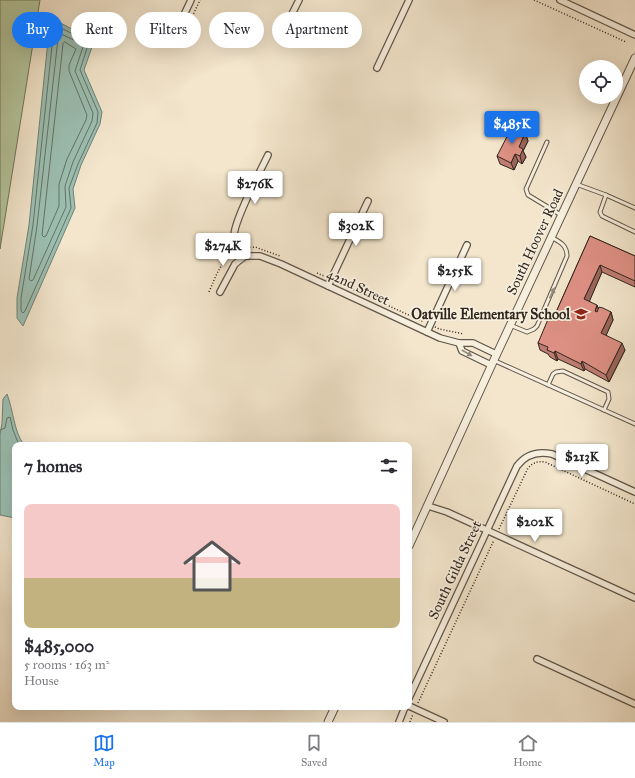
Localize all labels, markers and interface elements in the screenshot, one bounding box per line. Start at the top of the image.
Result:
chip: Buy [12,12,63,48]
chip: Rent [71,12,127,48]
chip: Filters [135,12,201,48]
chip: New [209,12,264,48]
chip: Apartment [272,12,362,48]
map controls [579,60,623,104]
button: locate [579,60,623,104]
pin: $485K [484,111,540,145]
text: $485K [493,116,531,132]
pin: $276K [227,171,283,205]
text: $276K [237,176,273,192]
street label: South Hoover Road [503,186,567,298]
pin: $302K [328,213,384,247]
text: $302K [338,218,374,234]
pin: $274K [195,233,251,267]
text: $274K [205,238,241,254]
pin: $255K [427,258,483,292]
text: $255K [437,263,473,279]
street label: 42nd Street [324,265,392,309]
one-way arrow [549,287,555,298]
place label: Oatville Elementary School [411,306,571,324]
school or university icon: Oatville Elementary School [573,306,589,322]
one-way arrow [461,350,473,356]
pin: $213K [554,444,610,478]
text: $213K [565,449,599,465]
icon: filters [378,455,400,477]
text: 7 homes [24,456,82,477]
pin: $202K [507,509,563,543]
text: $202K [516,514,554,530]
street label: South Gilda Street [425,518,485,622]
icon: home [176,530,248,602]
text: $485,000 [24,636,94,657]
text: 5 rooms · 163 m² [24,657,109,673]
text: House [24,673,59,689]
tab: Map [93,732,115,769]
tab: Saved [301,732,327,769]
tab: Home [513,732,542,769]

